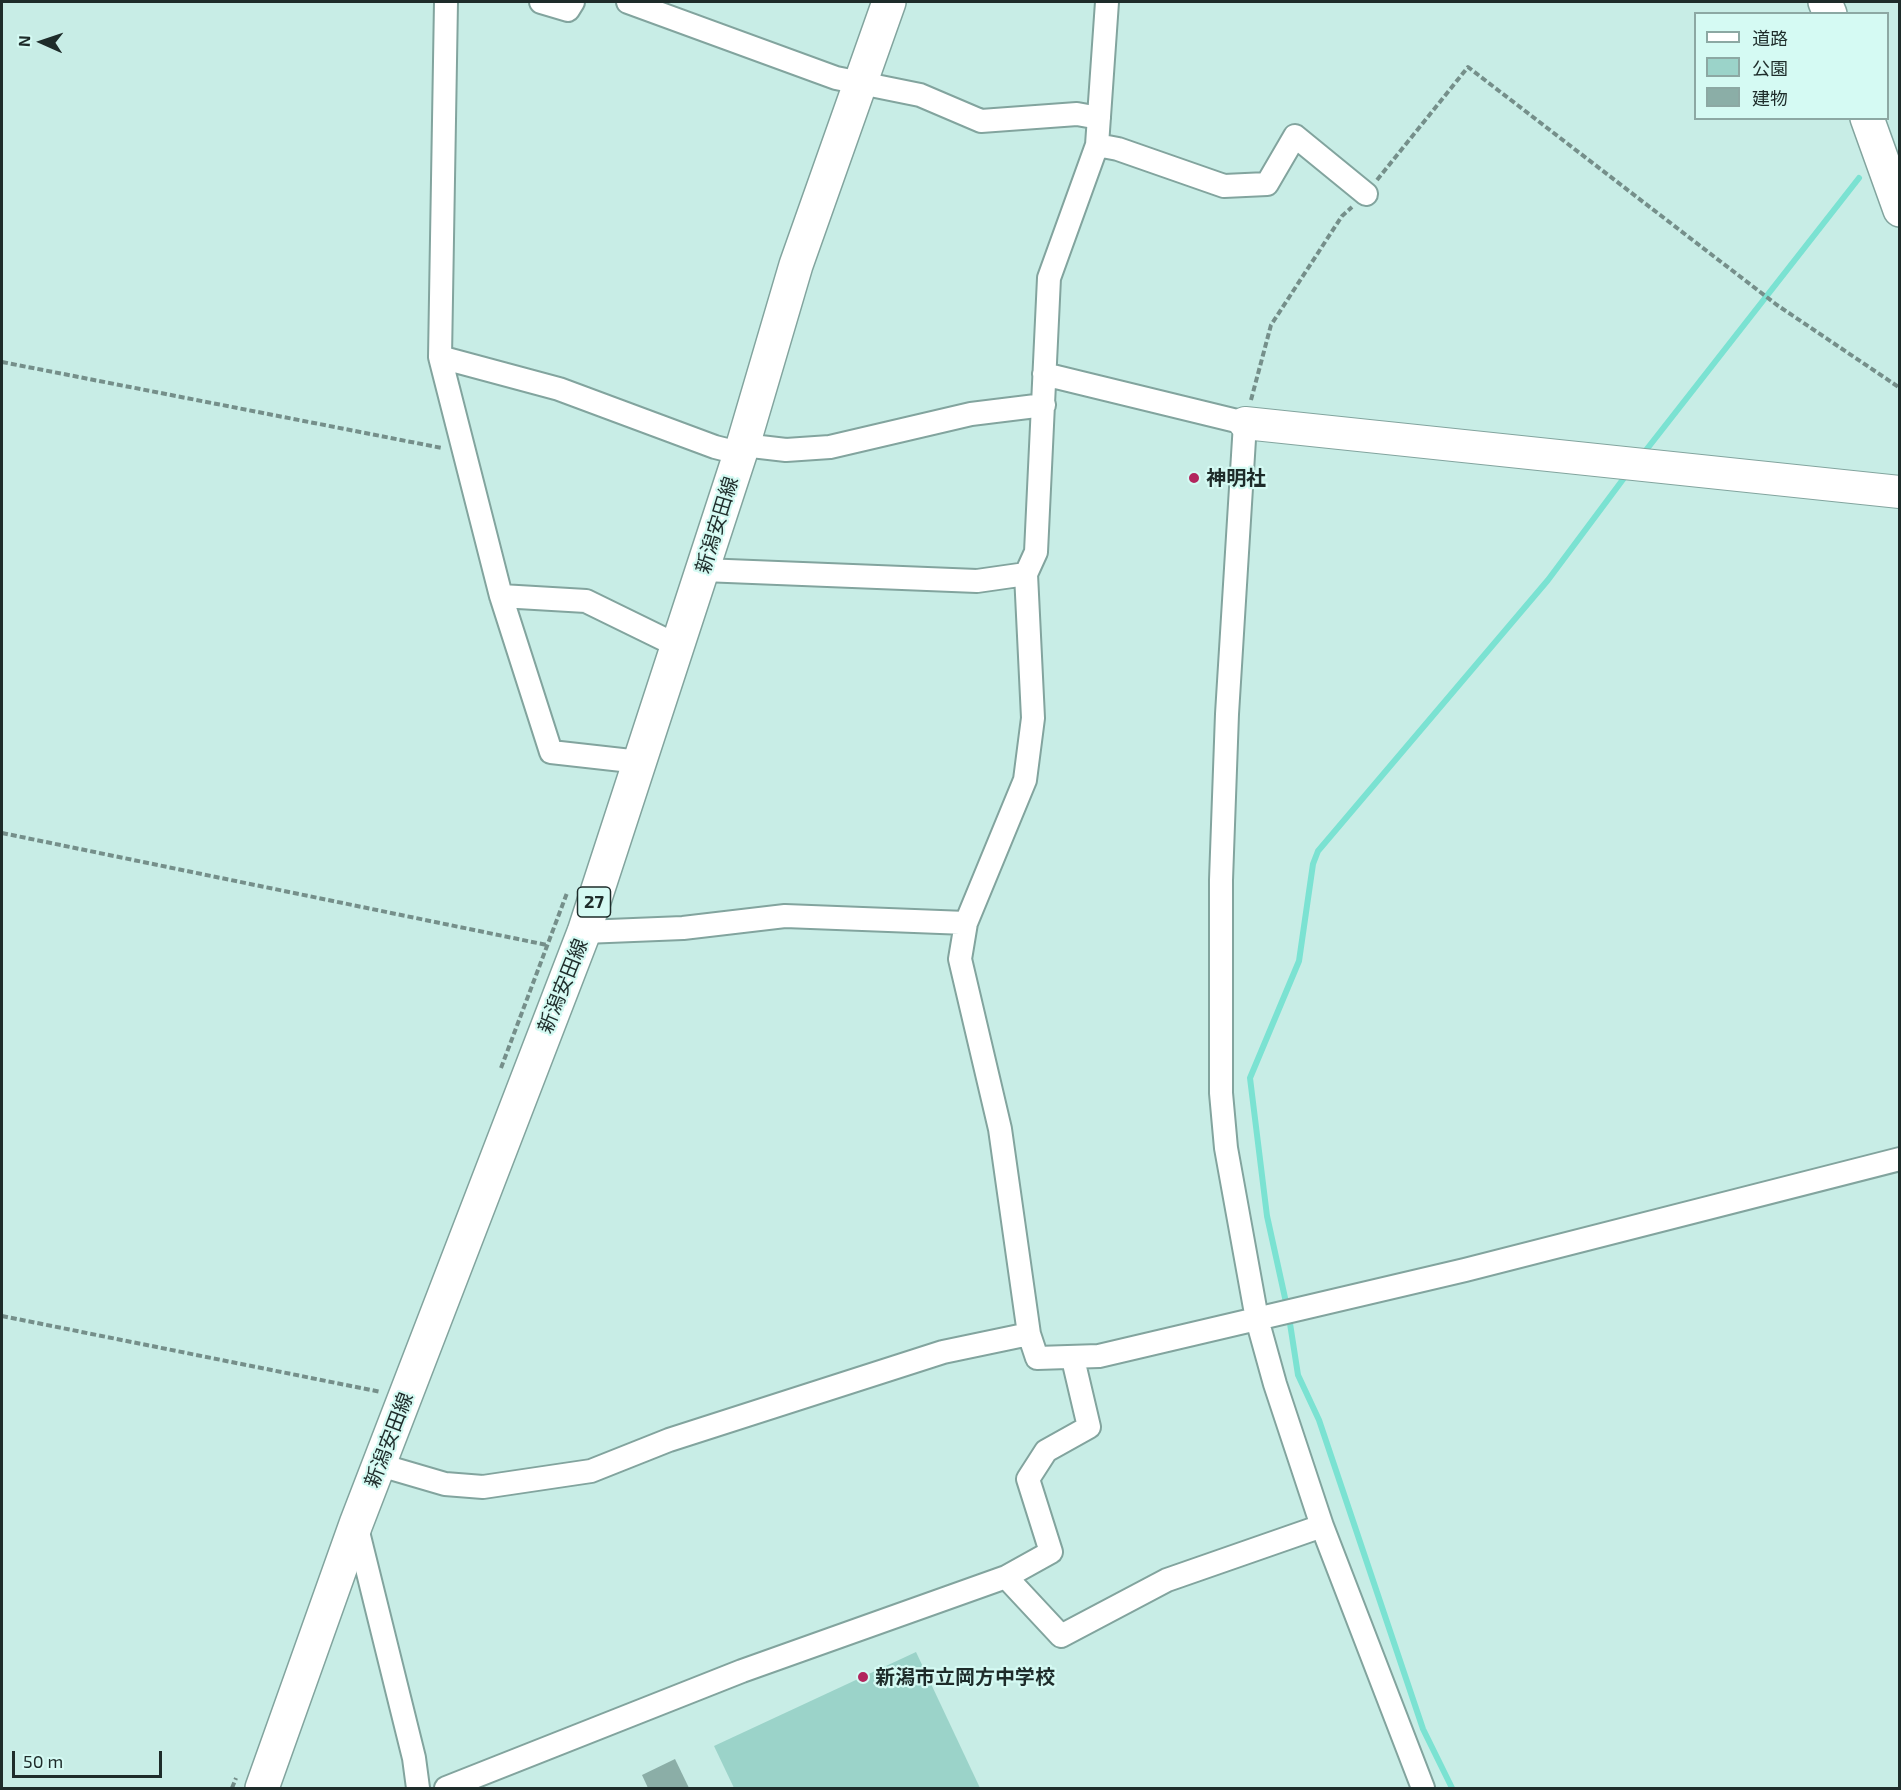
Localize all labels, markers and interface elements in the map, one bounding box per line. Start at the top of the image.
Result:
north arrow [12,12,72,72]
legend [1694,12,1889,120]
text: 道路 [1752,27,1788,49]
text: N [14,35,33,47]
text: 公園 [1752,57,1788,79]
text: 建物 [1752,87,1788,109]
place label: 神明社 [1206,466,1266,490]
marker: 神明社 [1187,471,1201,485]
street label: 新潟安田線 [691,474,743,576]
road number: 27 [578,887,610,917]
street label: 新潟安田線 [533,935,593,1037]
street label: 新潟安田線 [360,1389,418,1491]
place label: 新潟市立岡方中学校 [875,1665,1055,1689]
marker: 新潟市立岡方中学校 [856,1670,870,1684]
scale bar [15,1739,165,1777]
text: 50 m [23,1750,63,1772]

